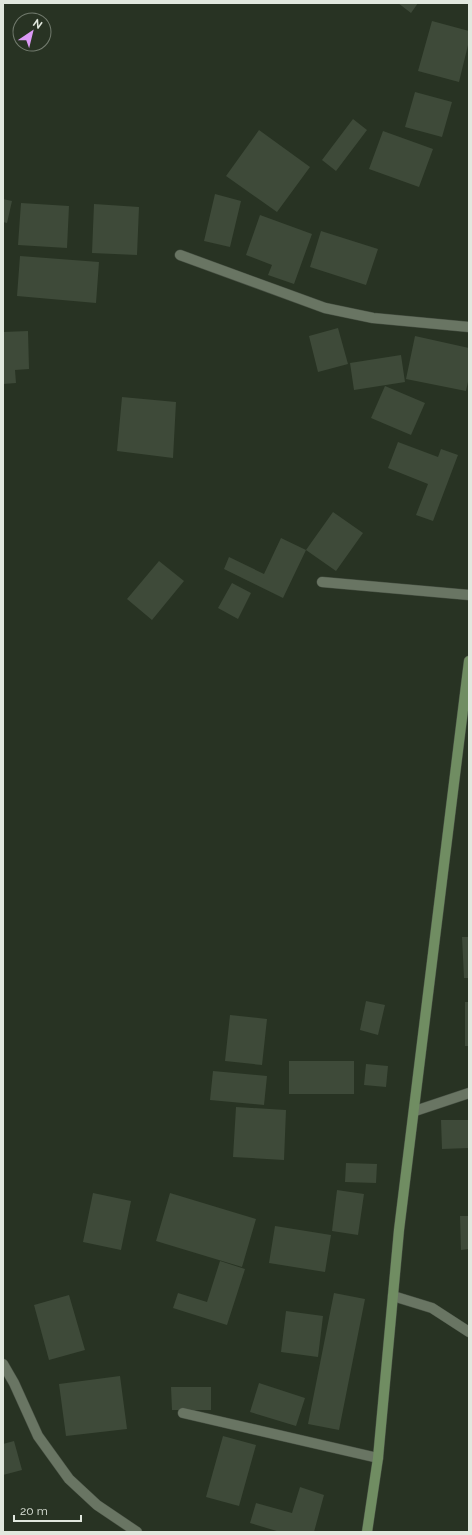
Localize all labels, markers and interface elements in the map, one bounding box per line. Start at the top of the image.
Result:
north arrow [12,12,52,52]
text: N [30,16,45,32]
scale bar [14,1497,81,1523]
text: 20 m [20,1504,48,1518]

